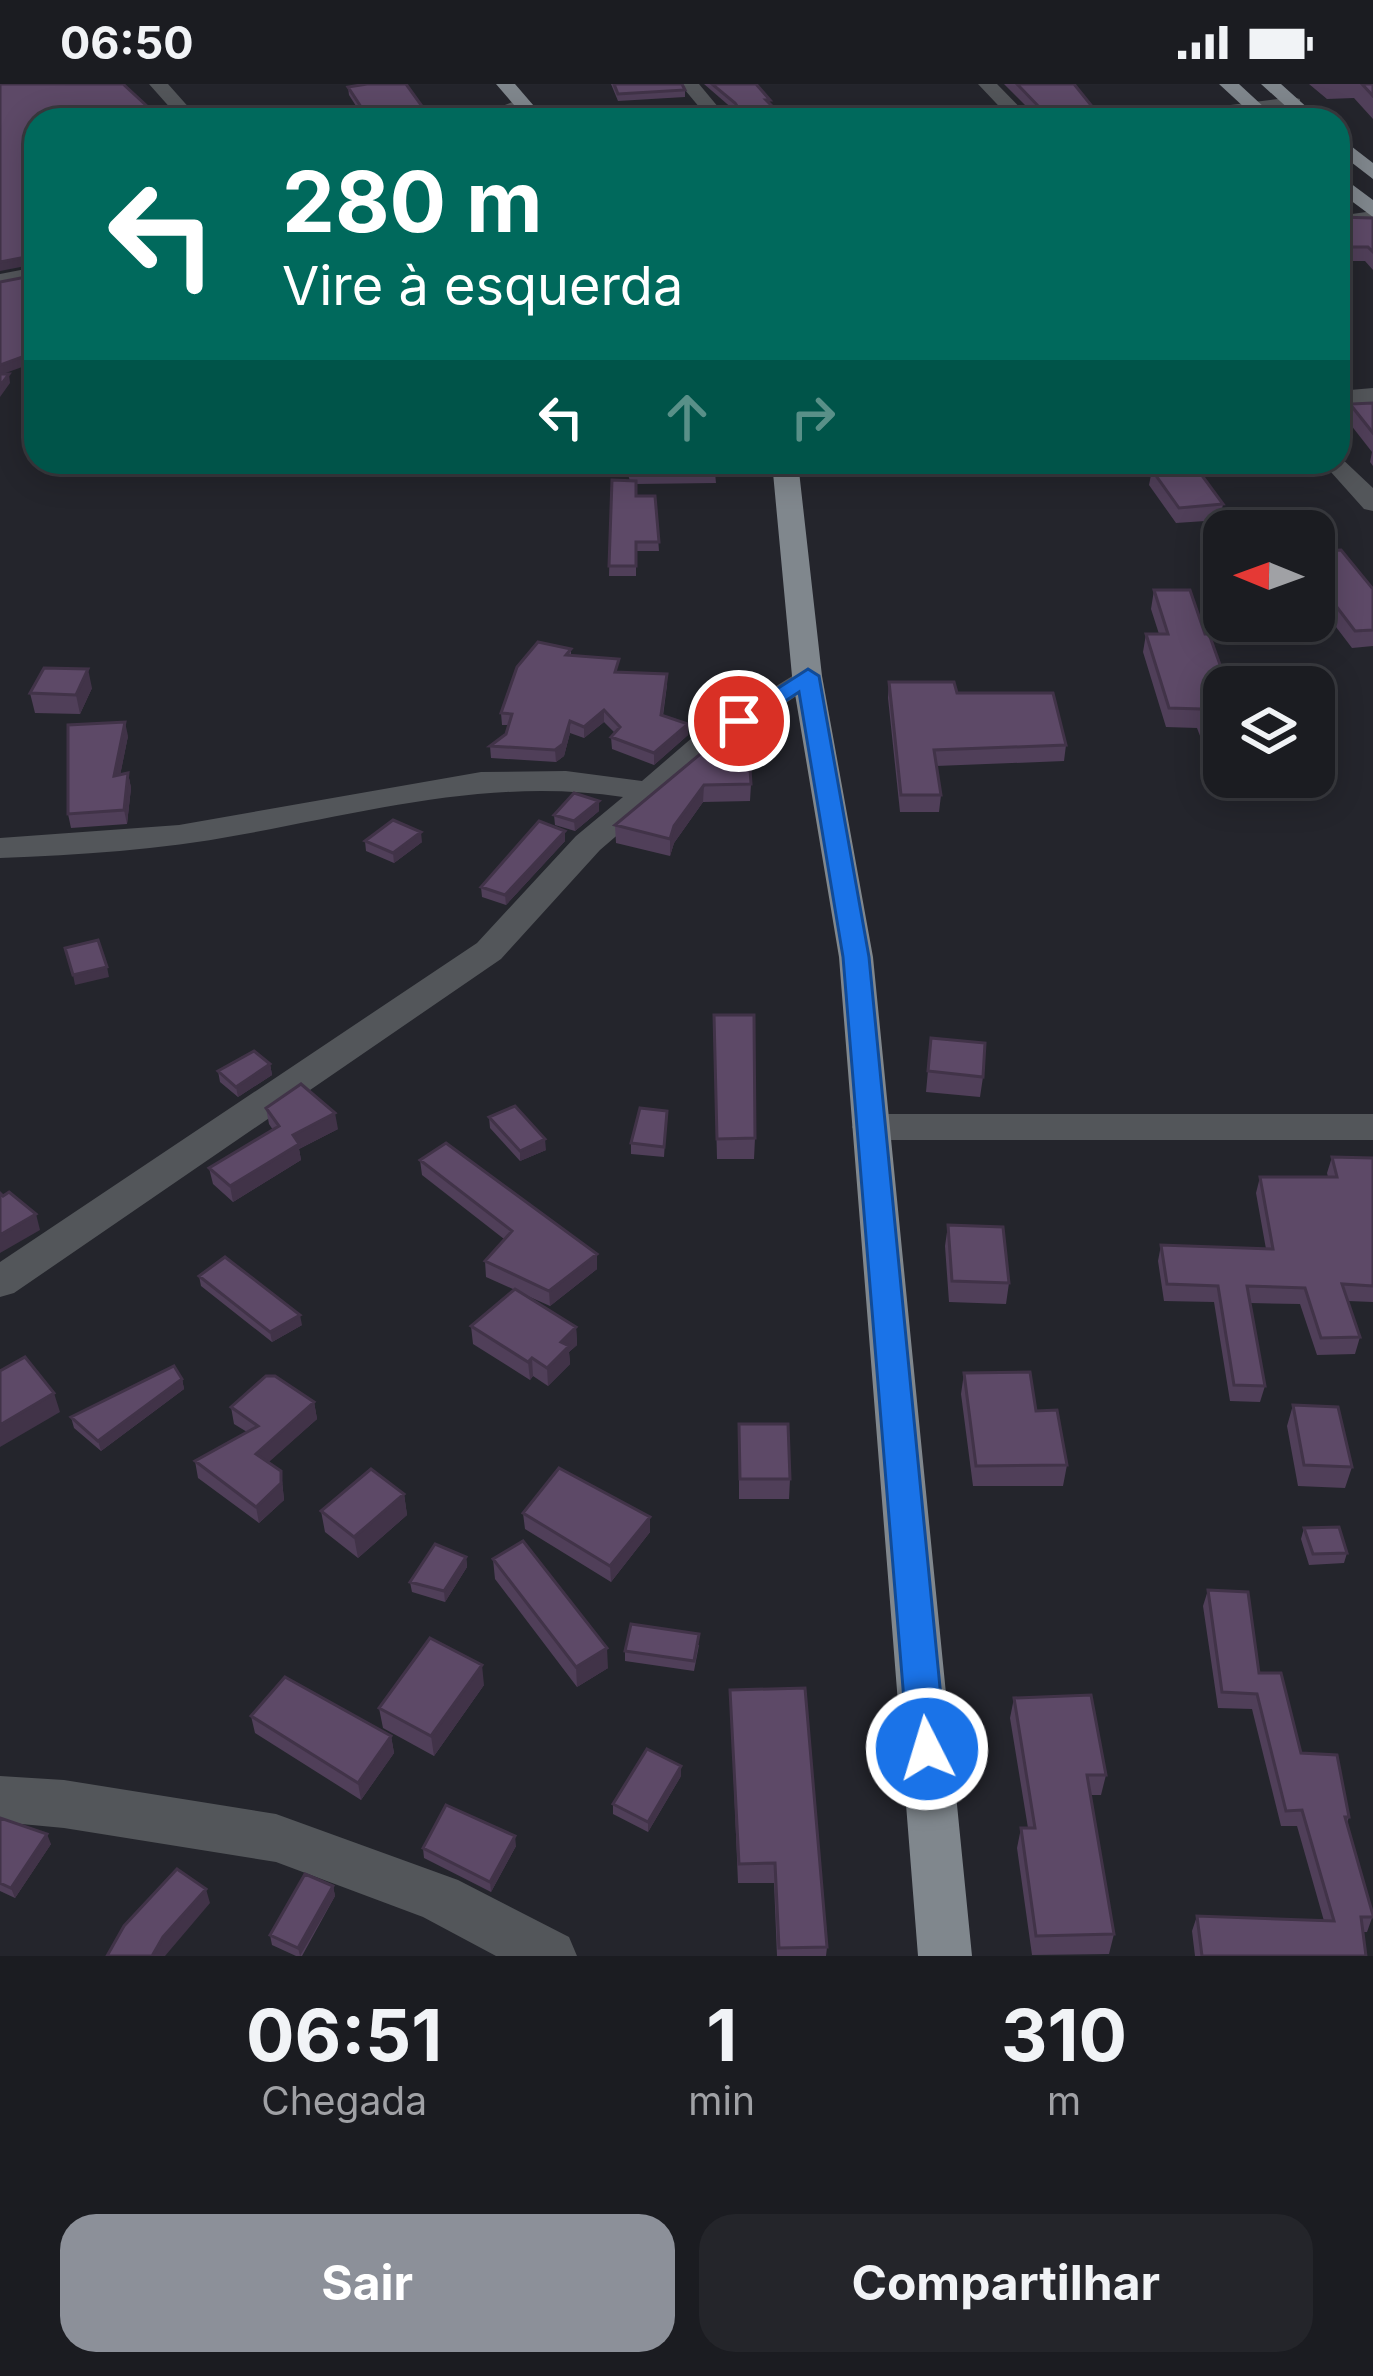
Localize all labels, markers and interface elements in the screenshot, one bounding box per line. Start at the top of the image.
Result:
text: 06:50 [60,15,194,70]
text: 280 m [282,151,543,252]
icon: left [84,156,240,312]
text: Vire à esquerda [282,253,683,318]
icon: left [528,384,594,450]
icon: ahead [654,384,720,450]
icon: right [780,384,846,450]
north arrow [1203,510,1335,642]
map controls [1203,510,1335,798]
button: layers [1203,666,1335,798]
pin [688,670,790,772]
icon: arrive [706,688,772,754]
position arrow [864,1686,990,1812]
text: 06:51 [246,1991,442,2078]
text: 1 [706,1991,737,2078]
text: 310 [1001,1991,1127,2078]
text: Chegada [261,2077,427,2124]
text: min [688,2077,755,2124]
text: m [1047,2077,1081,2124]
button: Sair [60,2214,675,2352]
button: Compartilhar [699,2214,1313,2352]

